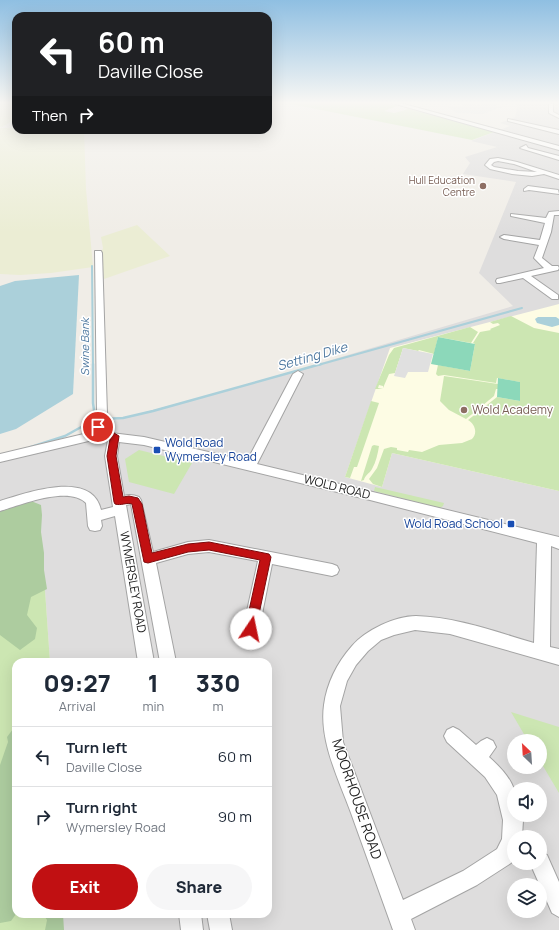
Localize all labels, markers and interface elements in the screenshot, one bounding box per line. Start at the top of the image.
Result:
text: 60 m [98,23,165,61]
icon: left [32,28,84,80]
text: Daville Close [98,59,203,83]
icon: right [75,104,97,126]
text: Then [32,105,67,126]
place label: Hull Education Centre [409,173,475,199]
marker: Hull Education Centre [478,181,488,191]
water label: Swine Bank [77,317,92,376]
water label: Setting Dike [275,337,350,375]
place label: Wold Academy [472,401,554,418]
marker: Wold Academy [459,405,469,415]
pin [81,410,115,444]
icon: arrive [87,416,109,438]
place label: Wold Road Wymersley Road [165,434,257,465]
marker: Wold Road Wymersley Road [152,445,162,455]
street label: WOLD ROAD [302,470,372,503]
place label: Wold Road School [404,515,503,532]
marker: Wold Road School [506,519,516,529]
street label: WYMERSLEY ROAD [116,530,151,634]
position arrow [230,608,272,650]
text: 09:27 [44,666,111,699]
text: 1 [148,666,159,699]
text: 330 [196,666,240,699]
text: Arrival [59,697,96,715]
text: min [142,697,164,715]
text: m [213,697,224,715]
north arrow [507,734,547,774]
map controls [507,734,547,918]
street label: MOORHOUSE ROAD [328,736,387,862]
text: Turn left [66,737,128,758]
icon: left [32,746,54,768]
text: 60 m [218,746,252,767]
text: Daville Close [66,758,142,776]
button: sound [507,782,547,822]
text: Turn right [66,797,137,818]
icon: right [32,806,54,828]
text: 90 m [218,806,252,827]
text: Wymersley Road [66,818,166,836]
button: search [507,830,547,870]
button: Exit [32,864,138,910]
button: Share [146,864,252,910]
button: layers [507,878,547,918]

